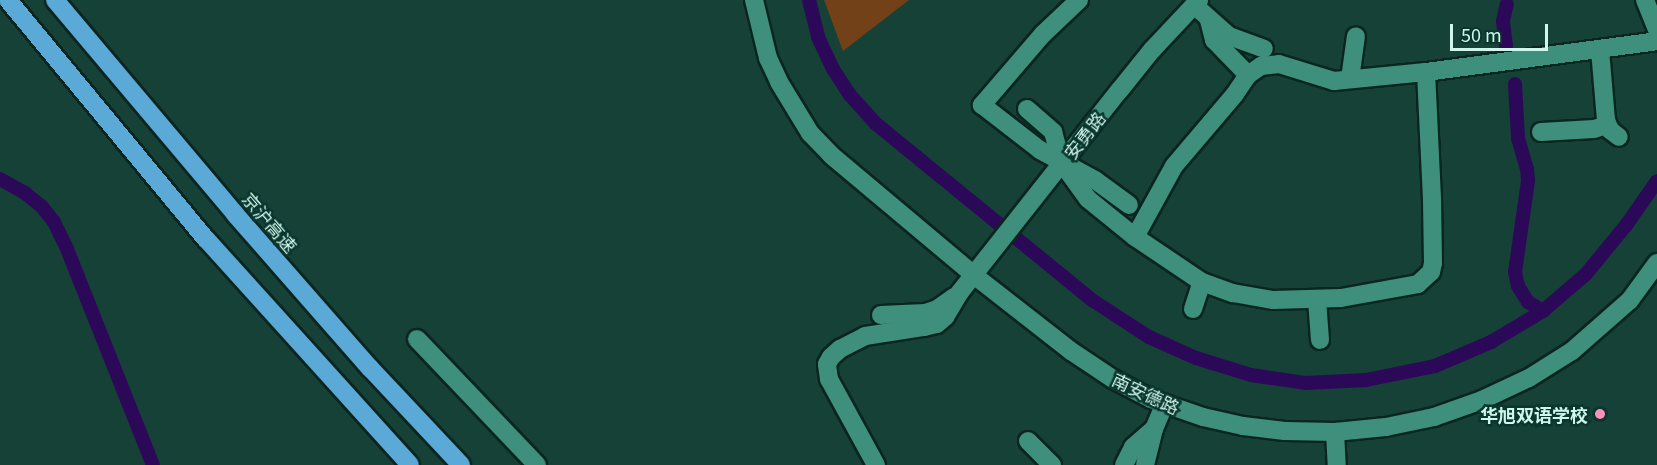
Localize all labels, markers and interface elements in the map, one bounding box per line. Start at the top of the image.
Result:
scale bar [1453,12,1550,50]
text: 50 m [1461,21,1502,47]
street label: 安勇路 [1059,107,1109,163]
street label: 京沪高速 [238,188,302,256]
street label: 南安德路 [1109,368,1183,418]
place label: 华旭双语学校 [1480,403,1588,425]
marker: 华旭双语学校 [1593,407,1607,421]

